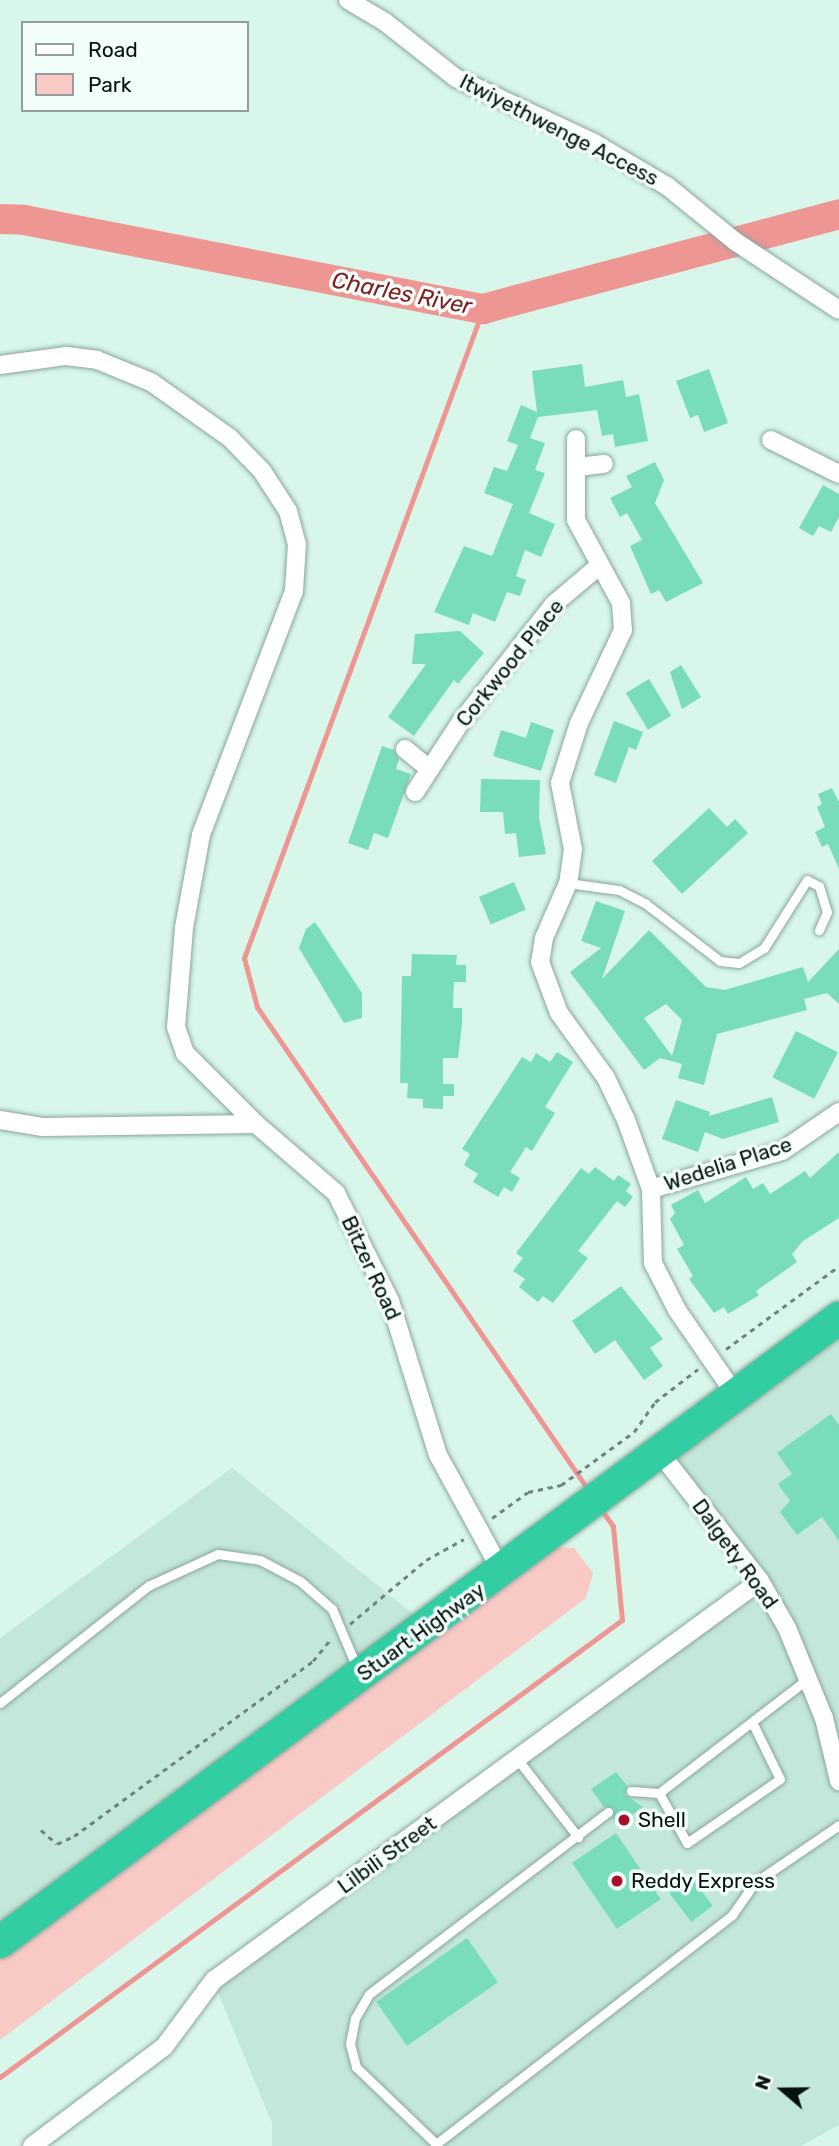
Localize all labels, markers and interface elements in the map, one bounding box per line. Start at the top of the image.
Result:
legend [21,21,248,112]
text: Road [88,37,138,62]
street label: Itwiyethwenge Access [455,69,663,191]
text: Park [88,72,132,97]
water label: Charles River [330,266,474,320]
street label: Corkwood Place [451,594,569,732]
street label: Wedelia Place [661,1131,795,1197]
street label: Bitzer Road [336,1212,406,1324]
street label: Dalgety Road [687,1494,783,1614]
street label: Stuart Highway [352,1577,490,1687]
place label: Shell [638,1807,686,1833]
street label: Lilbili Street [333,1811,441,1899]
marker: Shell [616,1812,632,1828]
place label: Reddy Express [631,1868,776,1894]
marker: Reddy Express [609,1873,625,1889]
north arrow [748,2055,818,2125]
text: N [750,2072,776,2093]

